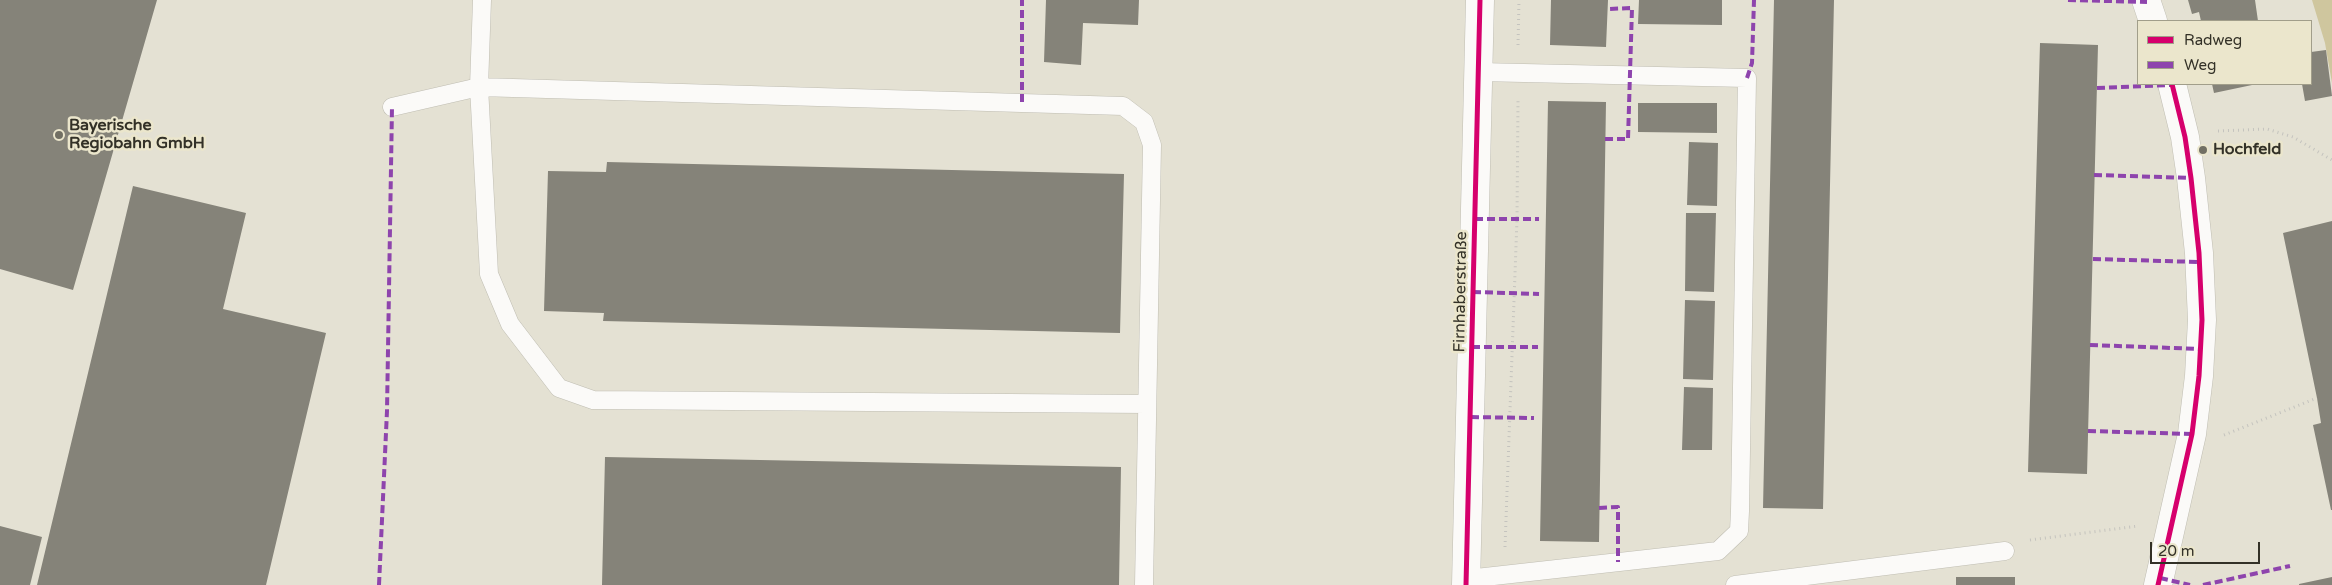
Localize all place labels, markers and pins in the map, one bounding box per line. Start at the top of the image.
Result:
place label: Bayerische Regiobahn GmbH [69,116,205,154]
marker: Bayerische Regiobahn GmbH [53,129,65,141]
place label: Hochfeld [2213,140,2281,160]
marker: Hochfeld [2197,144,2209,156]

